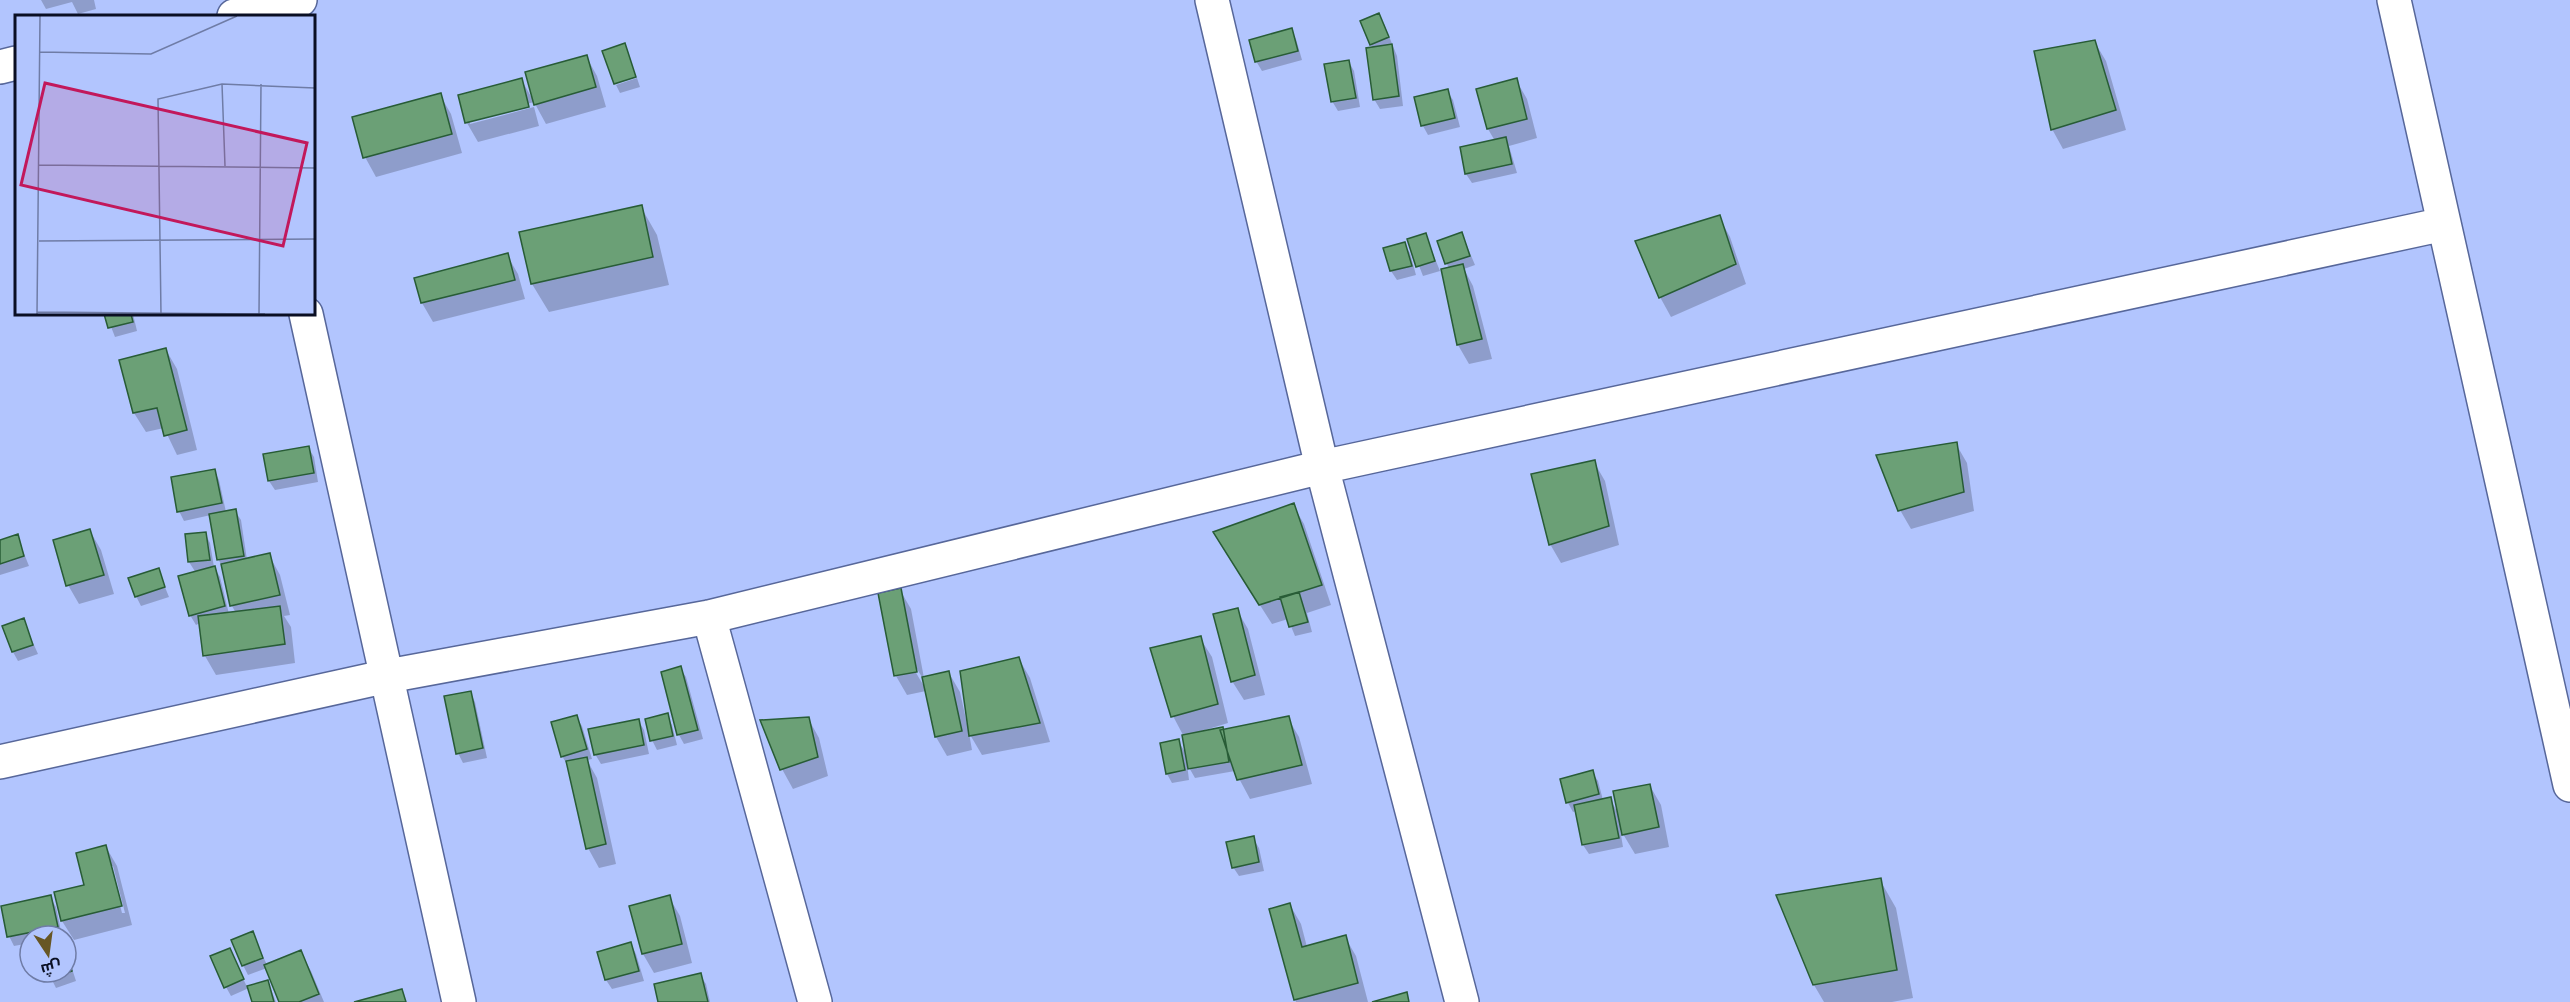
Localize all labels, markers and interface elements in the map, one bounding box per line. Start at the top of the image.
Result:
inset map [15,15,315,315]
north arrow [18,924,78,984]
text: ش [39,957,63,979]

